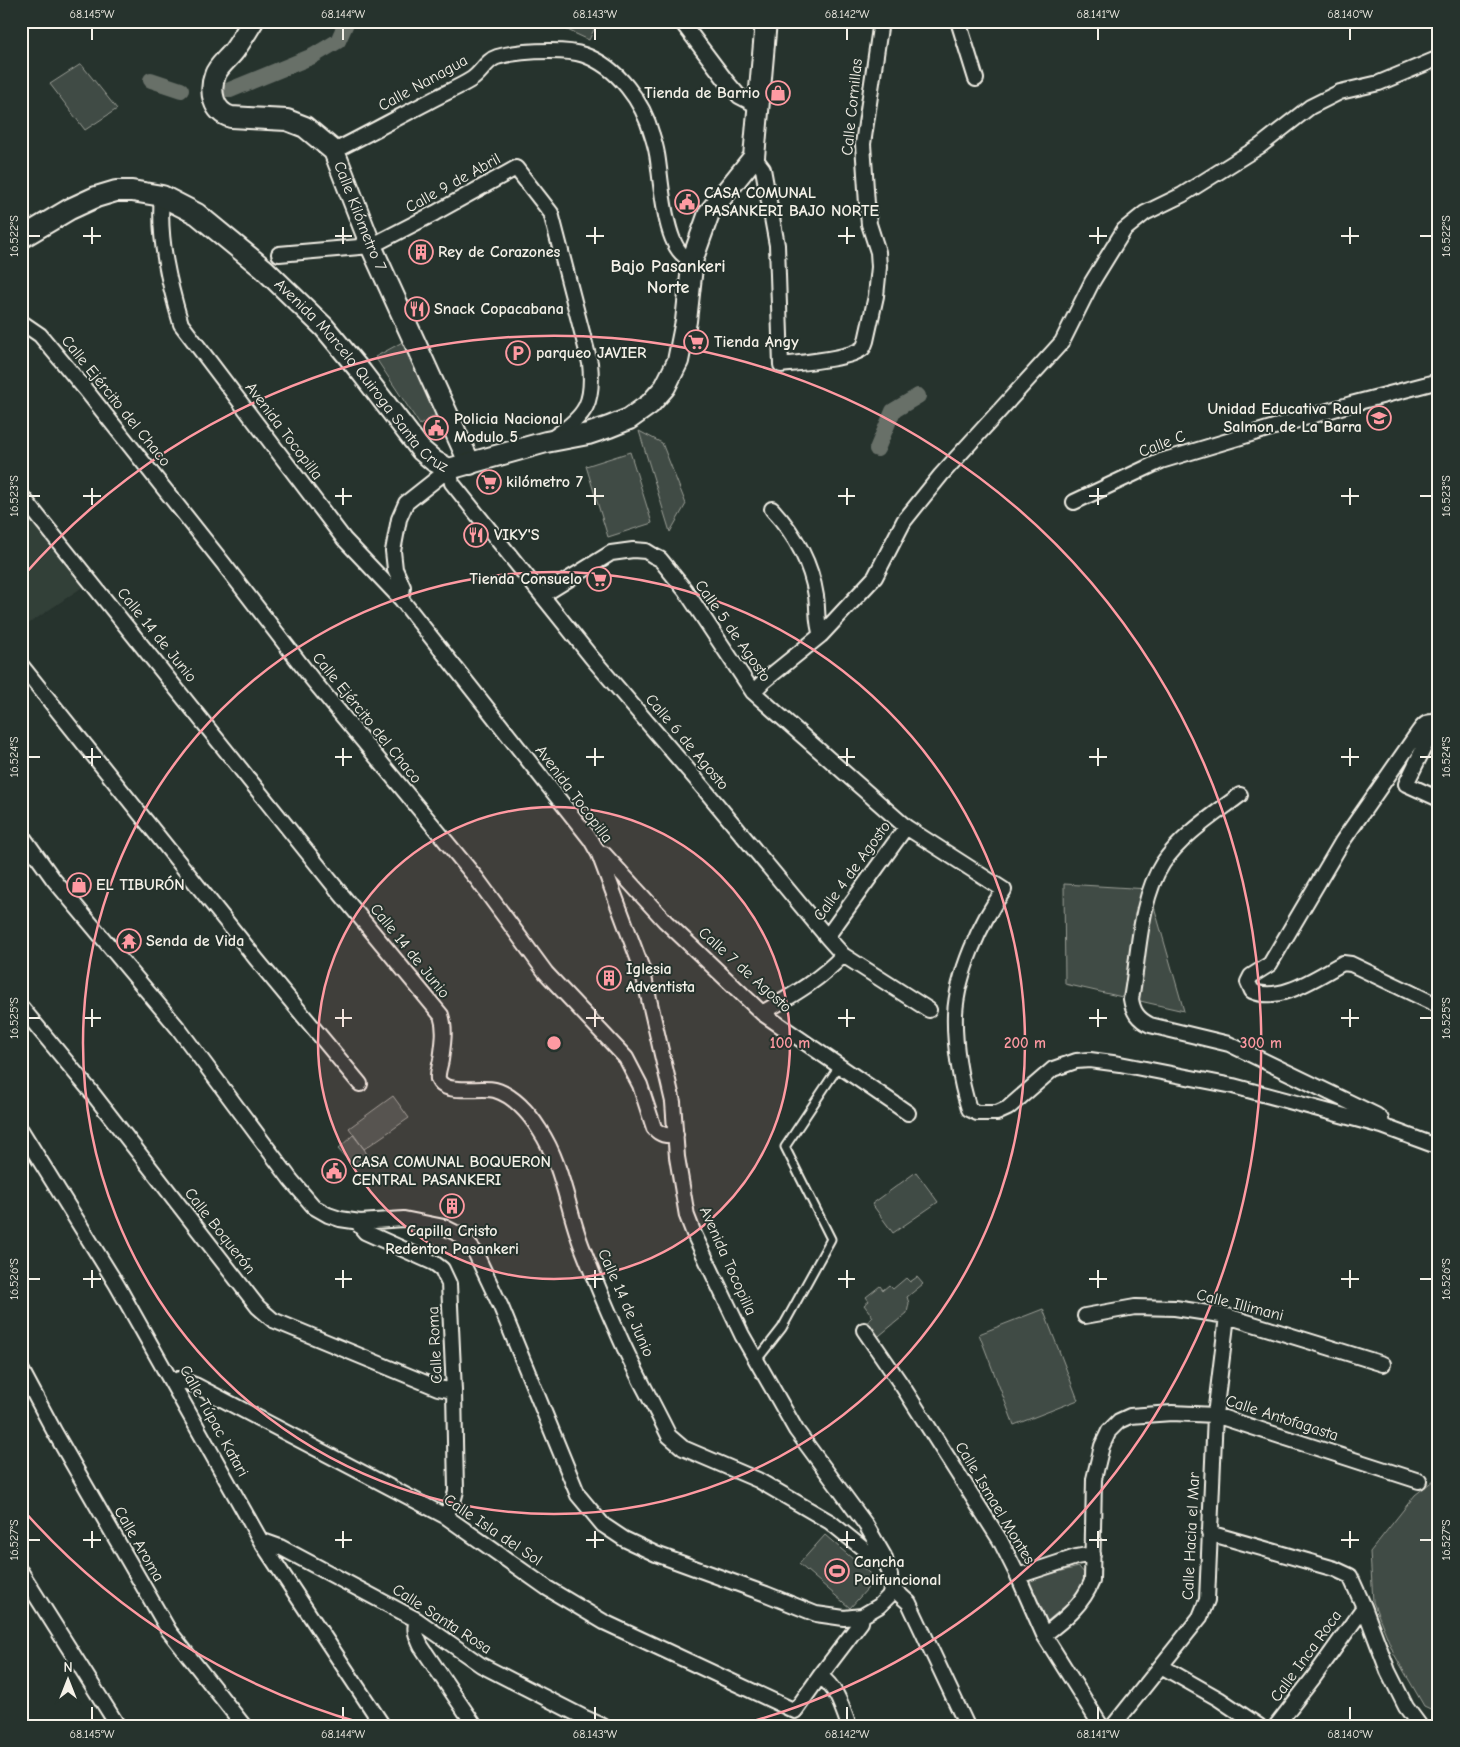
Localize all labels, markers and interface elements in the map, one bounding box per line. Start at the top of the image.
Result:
text: 68.145°W [70,7,115,21]
text: 68.144°W [321,7,366,21]
text: 68.143°W [573,7,618,21]
text: 68.142°W [825,7,870,21]
text: 68.141°W [1076,7,1120,21]
text: 68.140°W [1327,7,1373,21]
street label: Calle Nanagua [375,51,471,115]
street label: Calle Cornillas [838,57,866,156]
shop icon: Tienda de Barrio [765,80,791,106]
place label: Tienda de Barrio [644,84,760,102]
street label: Calle 9 de Abril [403,150,503,216]
street label: Calle Kilómetro 7 [330,159,390,274]
place label: CASA COMUNAL PASANKERI BAJO NORTE [704,184,879,220]
public building icon: CASA COMUNAL PASANKERI BAJO NORTE [674,189,700,215]
text: 16.522°S [7,215,21,257]
text: 16.522°S [1439,215,1453,257]
building icon: Rey de Corazones [408,239,434,265]
place label: Rey de Corazones [438,243,560,261]
district label: Bajo Pasankeri Norte [610,256,726,298]
street label: Avenida Marcelo Quiroga Santa Cruz [271,275,451,476]
restaurant icon: Snack Copacabana [404,296,430,322]
place label: Snack Copacabana [434,300,564,318]
supermarket icon: Tienda Angy [683,329,709,355]
street label: Calle Ejército del Chaco [58,332,174,470]
place label: Tienda Angy [714,333,799,351]
parking icon: parqueo JAVIER [505,340,531,366]
place label: parqueo JAVIER [536,344,647,362]
street label: Avenida Tocopilla [242,379,326,483]
place label: Unidad Educativa Raul Salmon de La Barra [1207,400,1362,436]
school or university icon: Unidad Educativa Raul Salmon de La Barra [1366,405,1392,431]
place label: Policia Nacional Modulo 5 [454,410,563,446]
public building icon: Policia Nacional Modulo 5 [423,415,449,441]
street label: Calle C [1136,427,1188,461]
supermarket icon: kilómetro 7 [476,469,502,495]
place label: kilómetro 7 [506,473,584,491]
text: 16.523°S [7,475,21,517]
text: 16.523°S [1439,475,1453,517]
restaurant icon: VIKY'S [463,522,489,548]
place label: VIKY'S [494,526,540,544]
supermarket icon: Tienda Consuelo [586,566,612,592]
place label: Tienda Consuelo [469,570,582,588]
street label: Calle 5 de Agosto [691,577,775,685]
street label: Calle 14 de Junio [113,584,201,686]
street label: Calle Ejército del Chaco [309,649,425,787]
street label: Calle 6 de Agosto [642,690,732,794]
text: 16.524°S [7,736,21,778]
text: 16.524°S [1439,736,1453,778]
street label: Avenida Tocopilla [532,742,616,846]
street label: Calle 4 de Agosto [810,818,894,924]
shop icon: EL TIBURÓN [66,872,92,898]
place label: EL TIBURÓN [96,875,185,894]
street label: Calle 14 de Junio [366,900,454,1002]
street label: Calle 7 de Agosto [695,924,795,1016]
temple icon: Senda de Vida [116,928,142,954]
place label: Senda de Vida [146,932,244,950]
place label: Iglesia Adventista [626,960,695,996]
building icon: Iglesia Adventista [596,965,622,991]
text: 16.525°S [7,997,21,1039]
text: 16.525°S [1439,997,1453,1039]
centre of rings [545,1034,563,1052]
text: 100 m [770,1034,810,1052]
text: 200 m [1004,1034,1046,1052]
text: 300 m [1240,1034,1282,1052]
place label: CASA COMUNAL BOQUERON CENTRAL PASANKERI [352,1153,551,1189]
public building icon: CASA COMUNAL BOQUERON CENTRAL PASANKERI [321,1158,347,1184]
street label: Calle Boquerón [181,1184,259,1278]
building icon: Capilla Cristo Redentor Pasankeri [439,1193,465,1219]
street label: Avenida Tocopilla [696,1204,760,1318]
place label: Capilla Cristo Redentor Pasankeri [385,1222,519,1258]
street label: Calle 14 de Junio [594,1246,658,1360]
text: 16.526°S [7,1258,21,1300]
text: 16.526°S [1439,1258,1453,1300]
street label: Calle Illimani [1194,1285,1286,1325]
street label: Calle Roma [424,1306,446,1384]
street label: Calle Túpac Katari [176,1362,252,1480]
street label: Calle Antofagasta [1223,1391,1341,1445]
street label: Calle Ismael Montes [951,1439,1039,1568]
street label: Calle Hacia el Mar [1179,1471,1203,1600]
street label: Calle Isla del Sol [440,1490,546,1570]
street label: Calle Aroma [110,1503,168,1585]
text: 16.527°S [7,1519,21,1561]
text: 16.527°S [1439,1519,1453,1561]
place label: Cancha Polifuncional [854,1553,941,1589]
sports icon: Cancha Polifuncional [824,1558,850,1584]
street label: Calle Santa Rosa [389,1580,495,1658]
street label: Calle Inca Roca [1267,1607,1345,1705]
north arrow [42,1654,92,1704]
text: N [63,1659,73,1676]
text: 68.145°W [70,1727,115,1741]
text: 68.144°W [321,1727,366,1741]
text: 68.143°W [573,1727,618,1741]
text: 68.142°W [825,1727,870,1741]
text: 68.141°W [1076,1727,1120,1741]
text: 68.140°W [1327,1727,1373,1741]

